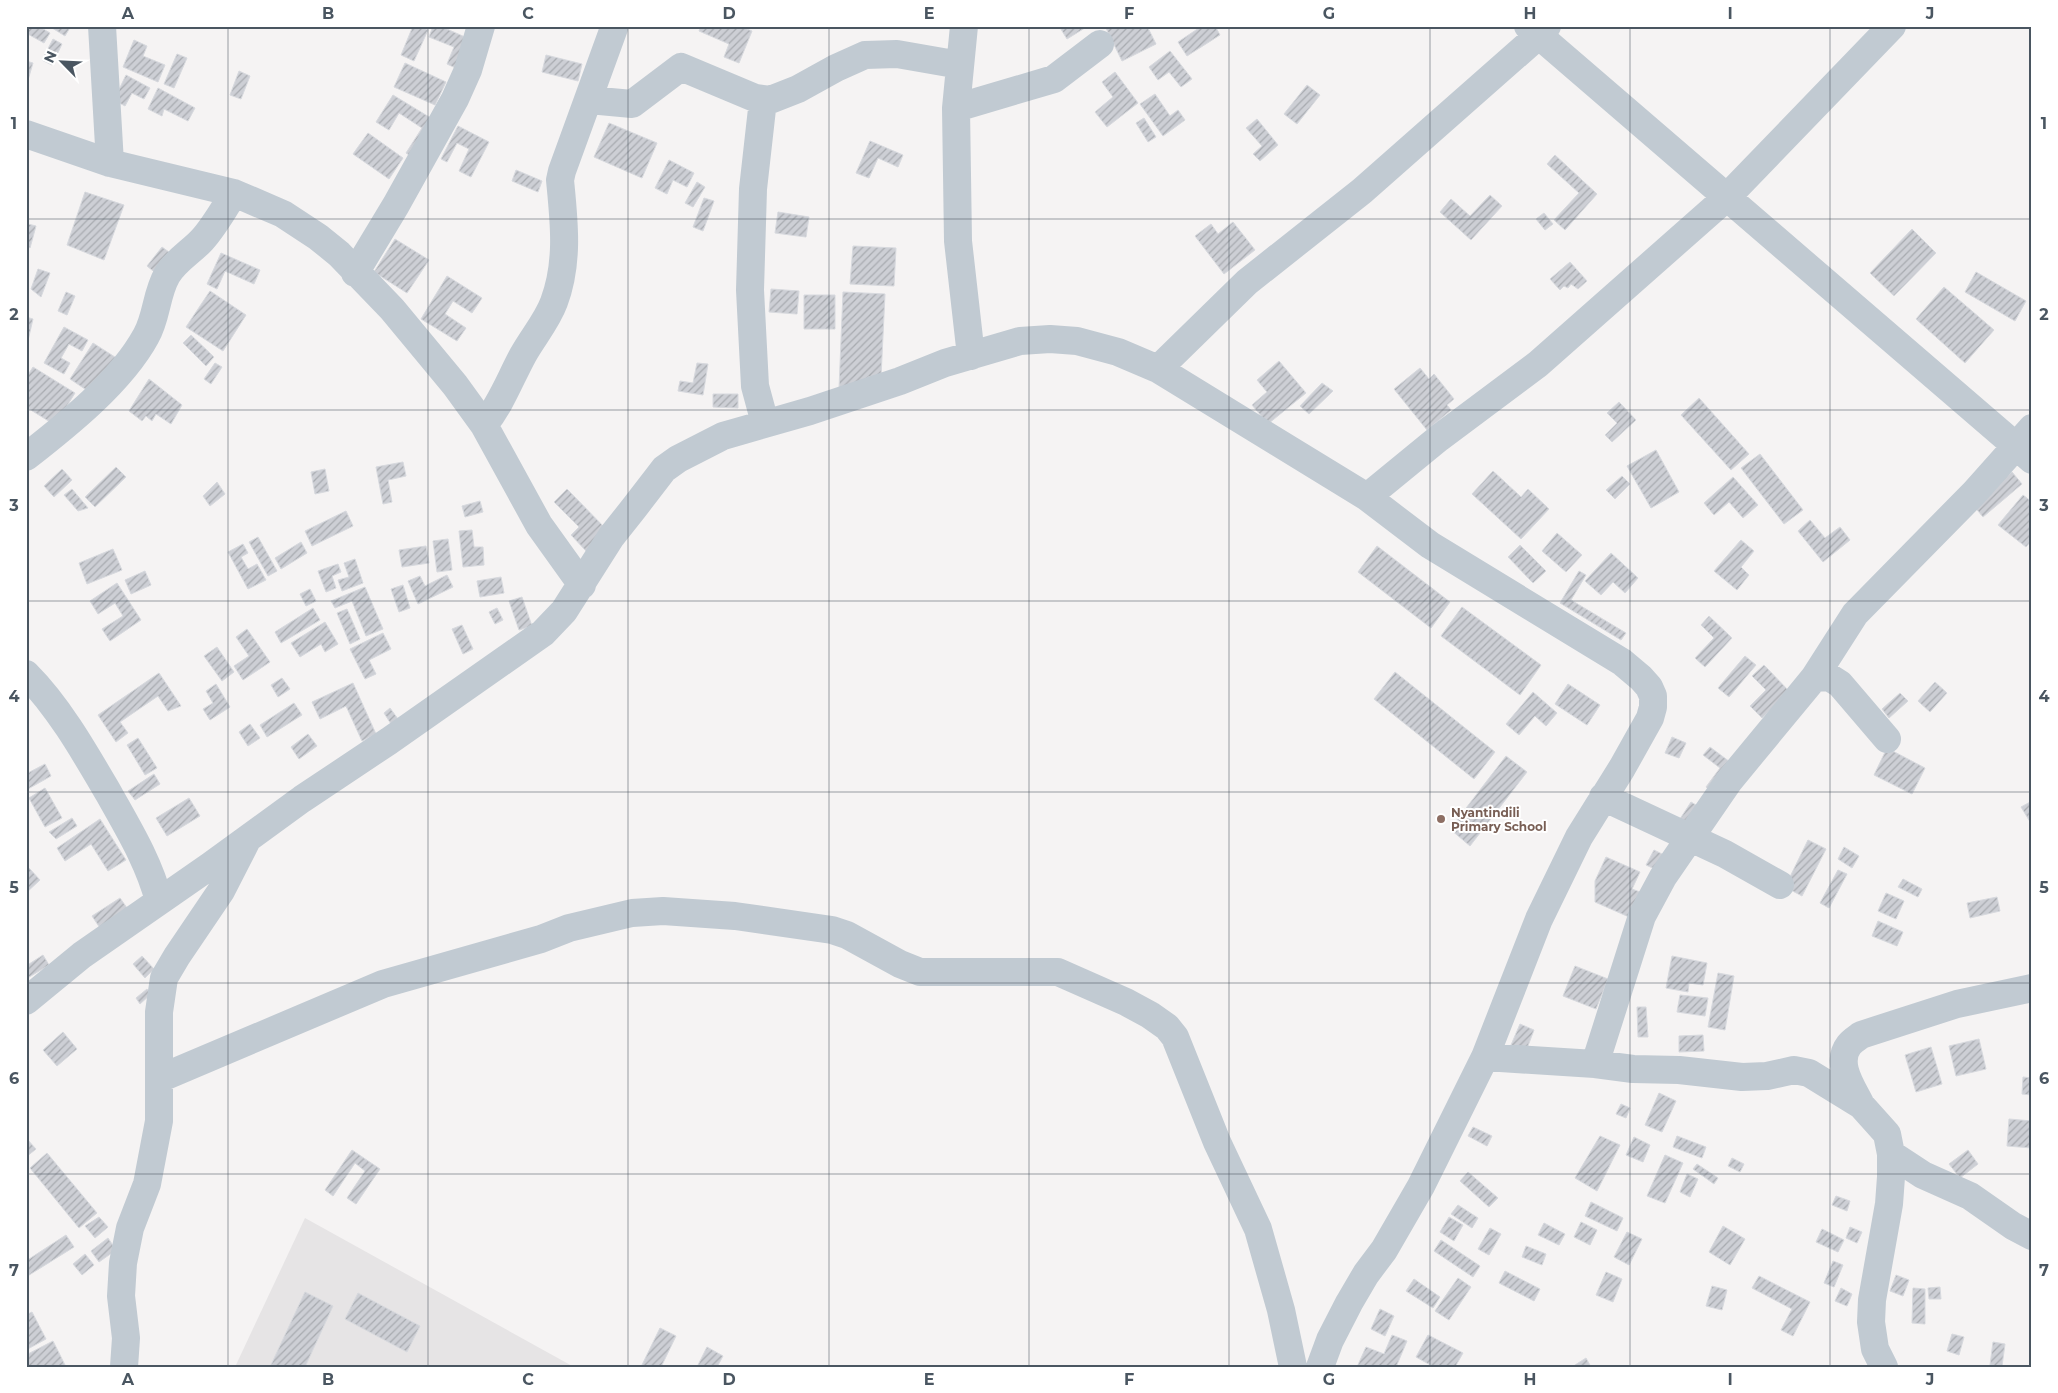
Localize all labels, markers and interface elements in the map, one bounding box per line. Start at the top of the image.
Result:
text: A [121,4,135,23]
text: B [322,4,334,23]
text: C [522,4,534,23]
text: D [722,4,736,23]
text: E [924,4,934,23]
text: F [1124,4,1134,23]
text: G [1323,4,1335,23]
text: H [1524,4,1536,23]
text: I [1727,4,1733,23]
text: J [1925,4,1934,23]
north arrow [38,38,88,88]
text: N [40,48,61,66]
text: 1 [11,114,17,133]
text: 1 [2041,114,2047,133]
text: 2 [9,305,19,324]
text: 2 [2039,305,2049,324]
text: 3 [8,496,19,515]
text: 3 [2038,496,2049,515]
text: 4 [8,687,20,706]
text: 4 [2038,687,2050,706]
place label: Nyantindili Primary School [1451,805,1547,834]
marker: Nyantindili Primary School [1435,813,1447,825]
text: 5 [9,878,19,897]
text: 5 [2039,878,2049,897]
text: 6 [9,1069,19,1088]
text: 6 [2039,1069,2049,1088]
text: 7 [9,1261,19,1280]
text: 7 [2039,1261,2049,1280]
text: A [121,1370,135,1389]
text: B [322,1370,334,1389]
text: C [522,1370,534,1389]
text: D [722,1370,736,1389]
text: E [924,1370,934,1389]
text: F [1124,1370,1134,1389]
text: G [1323,1370,1335,1389]
text: H [1524,1370,1536,1389]
text: I [1727,1370,1733,1389]
text: J [1925,1370,1934,1389]

